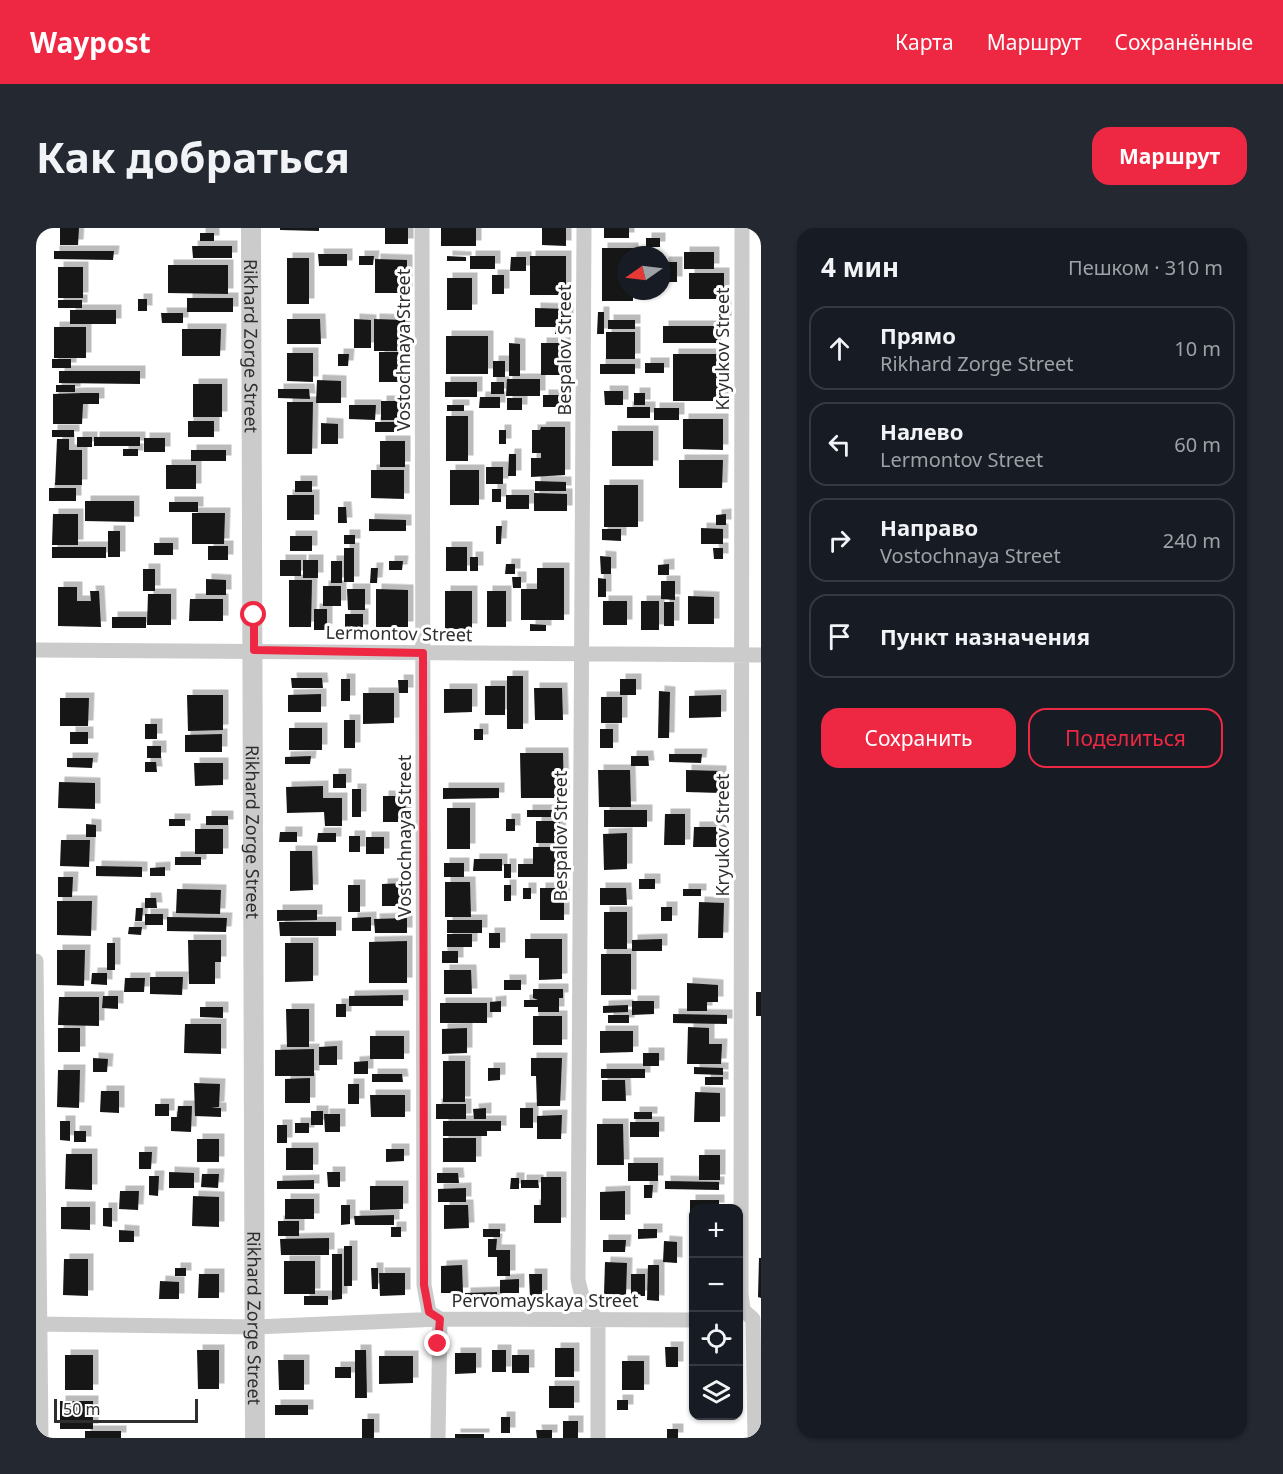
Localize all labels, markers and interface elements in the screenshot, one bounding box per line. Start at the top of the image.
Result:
text: Waypost [30,23,151,61]
text: Карта [895,28,954,56]
text: Маршрут [987,28,1082,56]
text: Сохранённые [1115,28,1253,56]
button: Маршрут [1092,127,1247,185]
text: Как добраться [36,128,350,185]
north arrow [617,246,671,300]
text: 4 мин [821,249,899,285]
text: Пешком · 310 m [1068,254,1223,281]
street label: Rikhard Zorge Street [239,259,264,434]
street label: Vostochnaya Street [391,268,415,431]
street label: Bespalov Street [552,284,576,415]
street label: Kryukov Street [710,287,734,411]
text: Прямо [880,320,956,350]
icon: ahead [823,332,856,365]
text: 10 m [1174,335,1221,362]
text: Rikhard Zorge Street [880,350,1073,377]
text: Налево [880,416,963,446]
icon: left [823,428,856,461]
text: 60 m [1174,431,1221,458]
text: Lermontov Street [880,446,1043,473]
text: Направо [880,512,978,542]
icon: right [823,524,856,557]
text: 240 m [1163,527,1221,554]
text: Vostochnaya Street [880,542,1061,569]
route start [240,601,266,627]
street label: Lermontov Street [325,620,473,646]
icon: arrive [823,620,856,653]
text: Пункт назначения [880,621,1090,651]
button: Сохранить [821,708,1016,768]
button: Поделиться [1028,708,1223,768]
street label: Rikhard Zorge Street [241,745,265,920]
street label: Vostochnaya Street [392,754,416,917]
street label: Bespalov Street [548,770,572,901]
street label: Kryukov Street [710,773,734,897]
map controls [689,1204,743,1420]
button: + [689,1204,743,1258]
street label: Rikhard Zorge Street [242,1231,267,1406]
button: − [689,1258,743,1312]
street label: Pervomayskaya Street [451,1288,639,1312]
button: locate [689,1312,743,1366]
route end [424,1330,450,1356]
button: layers [689,1366,743,1420]
scale bar [54,1396,198,1424]
text: 50 m [63,1398,100,1420]

